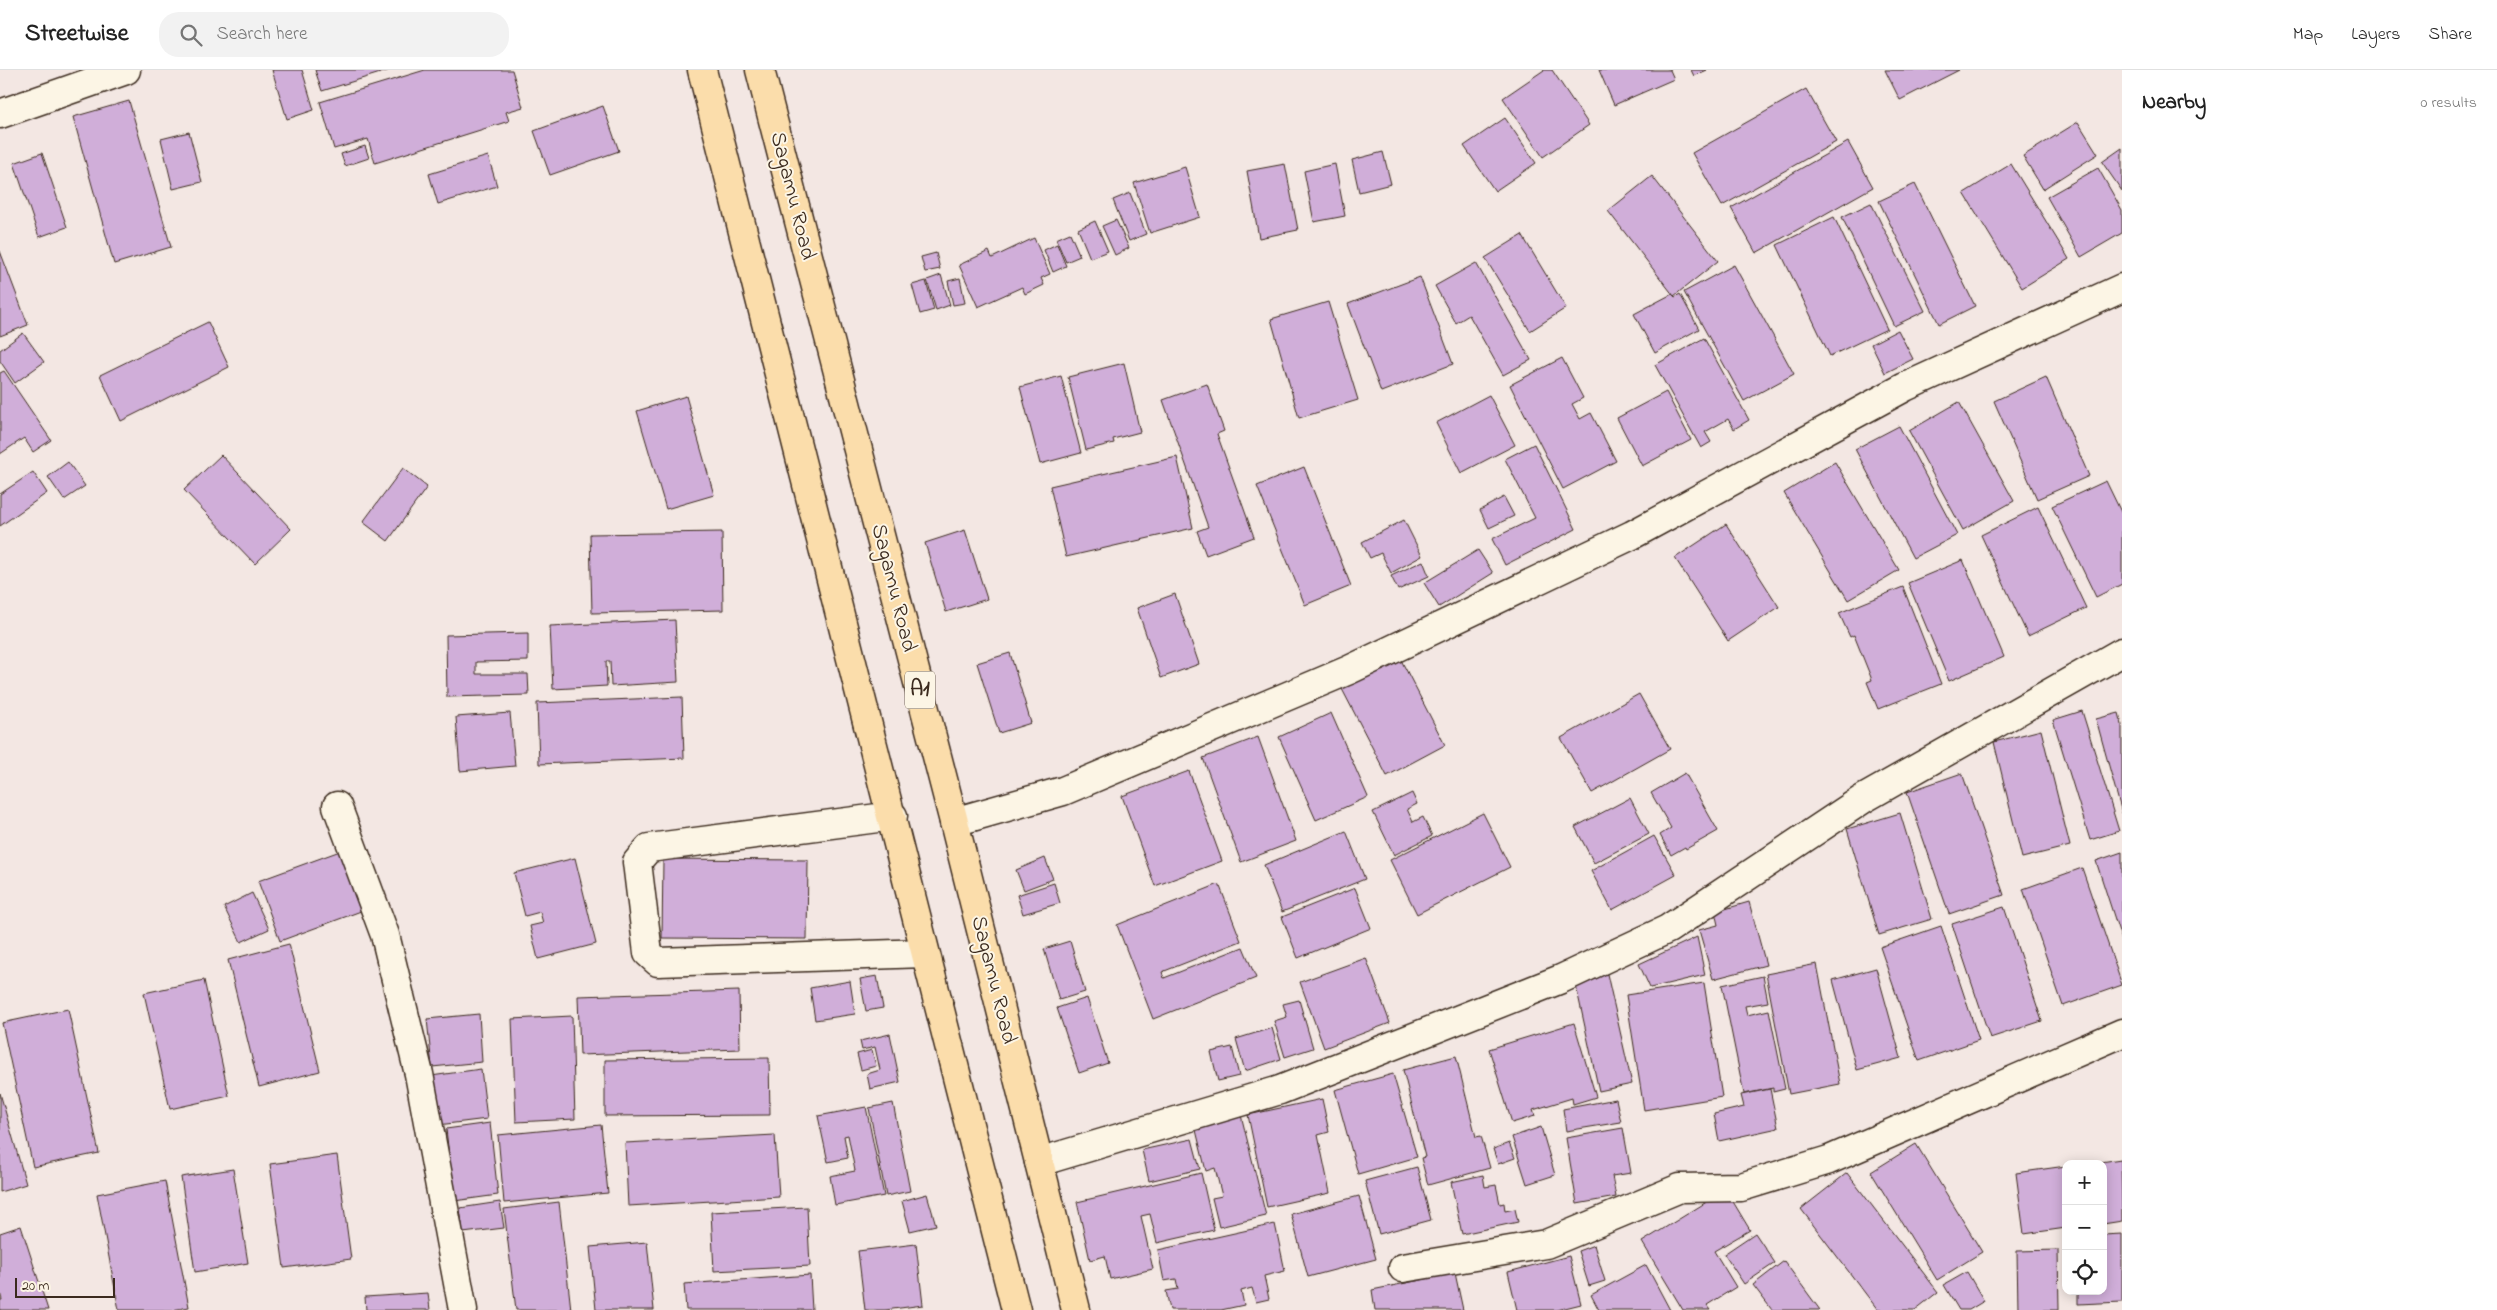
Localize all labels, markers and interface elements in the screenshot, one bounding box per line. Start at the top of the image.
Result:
search box [159,12,509,57]
text: Streetwise [25,17,129,52]
icon: search [177,21,205,49]
text: Search here [217,21,308,48]
text: Map [2293,22,2323,48]
text: Layers [2351,22,2401,48]
text: Share [2429,22,2472,48]
text: Nearby [2142,88,2206,118]
text: 0 results [2421,91,2477,115]
street label: Sagamu Road [760,129,823,264]
street label: Sagamu Road [861,521,924,656]
road number: A1 [905,672,935,708]
street label: Sagamu Road [961,913,1024,1048]
map controls [2062,1160,2107,1295]
button: + [2062,1160,2107,1205]
button: − [2062,1205,2107,1250]
button: locate [2062,1250,2107,1295]
scale bar [15,1275,115,1298]
text: 20 m [22,1276,49,1297]

